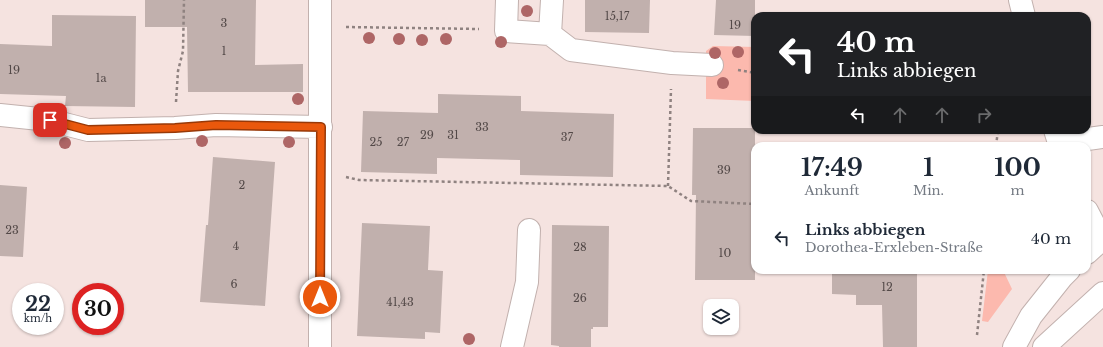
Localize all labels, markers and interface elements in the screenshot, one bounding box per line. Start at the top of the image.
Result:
house number: 15,17 [605,9,630,23]
house number: 3 [221,16,228,30]
house number: 19 [729,18,741,32]
text: 40 m [837,25,915,60]
icon: left [771,28,823,80]
house number: 1 [222,44,227,58]
text: Links abbiegen [837,60,976,82]
house number: 19 [8,63,20,77]
house number: 1a [96,71,107,85]
pin [33,103,67,137]
icon: left [847,104,869,126]
icon: ahead [889,104,911,126]
icon: ahead [931,104,953,126]
icon: right [973,104,995,126]
icon: arrive [39,109,61,131]
house number: 33 [475,120,489,134]
house number: 29 [420,128,434,142]
house number: 31 [447,128,459,142]
house number: 37 [561,130,574,144]
house number: 25 [369,135,383,149]
house number: 27 [397,135,410,149]
text: 17:49 [801,153,863,182]
text: 1 [923,153,934,182]
text: 100 [994,153,1041,182]
house number: 39 [717,163,731,177]
house number: 2 [239,178,246,192]
text: Ankunft [805,182,859,199]
text: Min. [913,182,944,199]
text: m [1011,182,1024,199]
text: Links abbiegen [805,220,925,239]
house number: 23 [5,223,19,237]
icon: left [771,227,793,249]
text: 40 m [1031,229,1071,248]
house number: 4 [233,239,239,253]
text: Dorothea-Erxleben-Straße [805,239,983,256]
house number: 28 [573,240,587,254]
house number: 10 [719,246,732,260]
position arrow [299,276,341,318]
house number: 6 [230,277,238,291]
house number: 12 [881,280,893,294]
speed limit sign: 30 [72,283,124,335]
house number: 26 [573,291,587,305]
text: 22 [25,292,51,316]
house number: 41,43 [386,295,414,309]
map controls [703,299,739,335]
button: layers [703,299,739,335]
text: km/h [24,312,52,325]

